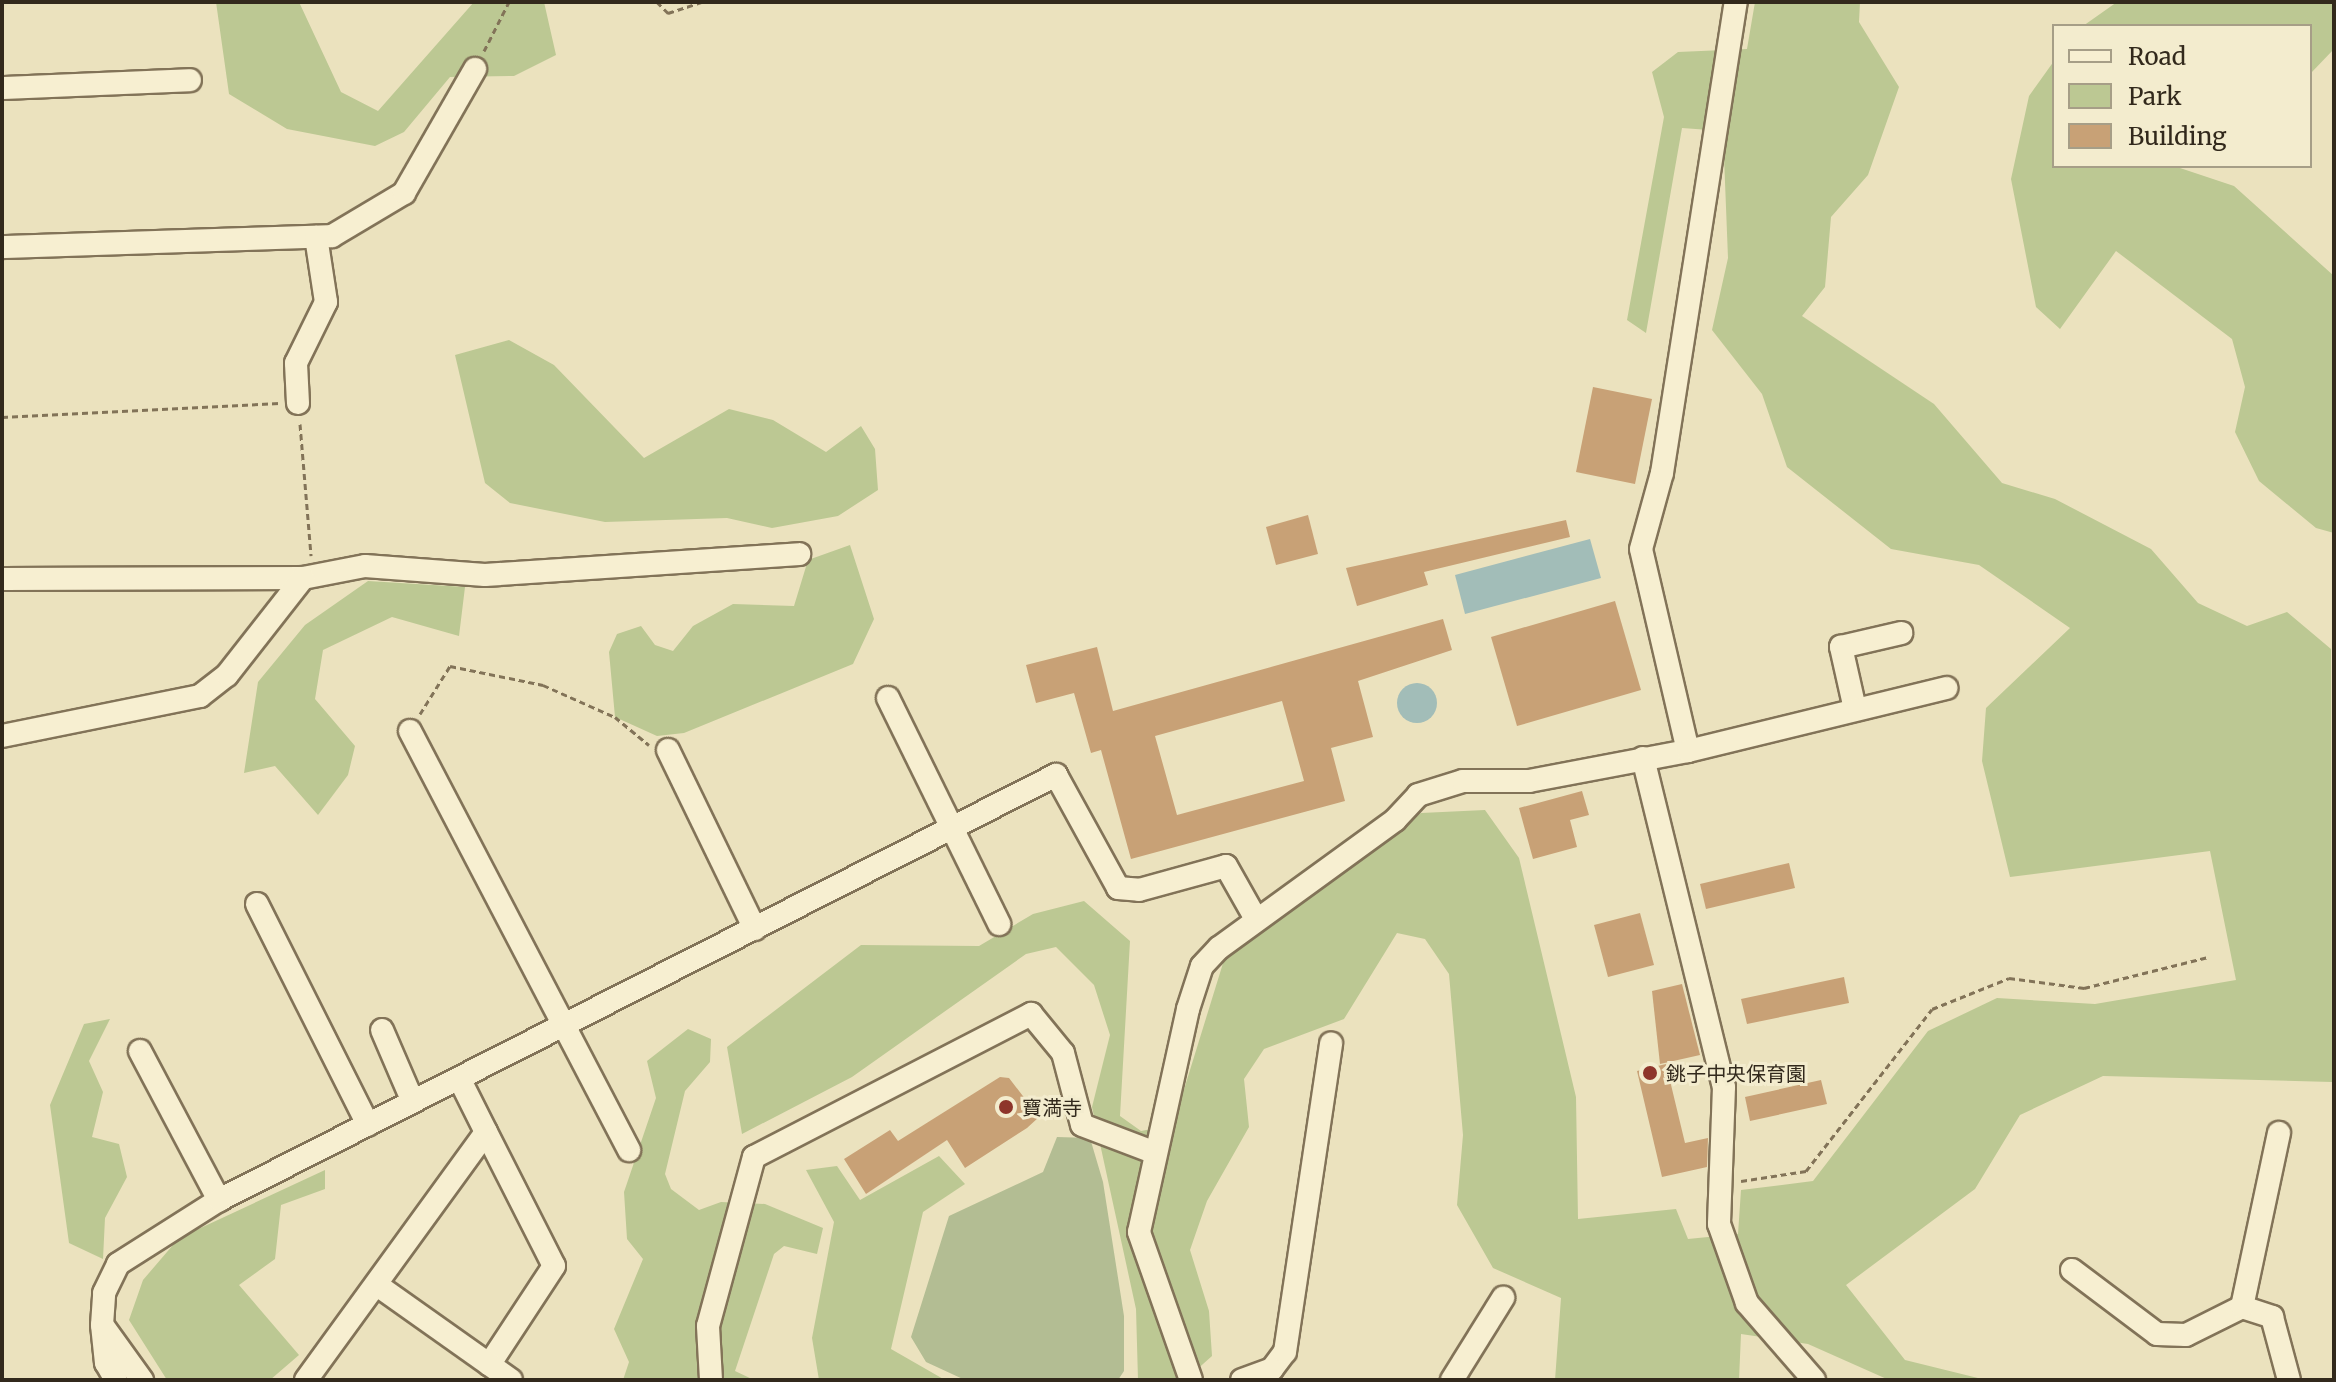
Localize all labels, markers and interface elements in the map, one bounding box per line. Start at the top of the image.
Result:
legend [2052,24,2312,168]
text: Road [2128,41,2186,72]
text: Park [2128,81,2181,112]
text: Building [2128,121,2227,152]
place label: 銚子中央保育園 [1666,1061,1806,1085]
marker: 銚子中央保育園 [1641,1064,1659,1082]
place label: 寶満寺 [1022,1095,1082,1119]
marker: 寶満寺 [997,1098,1015,1116]

